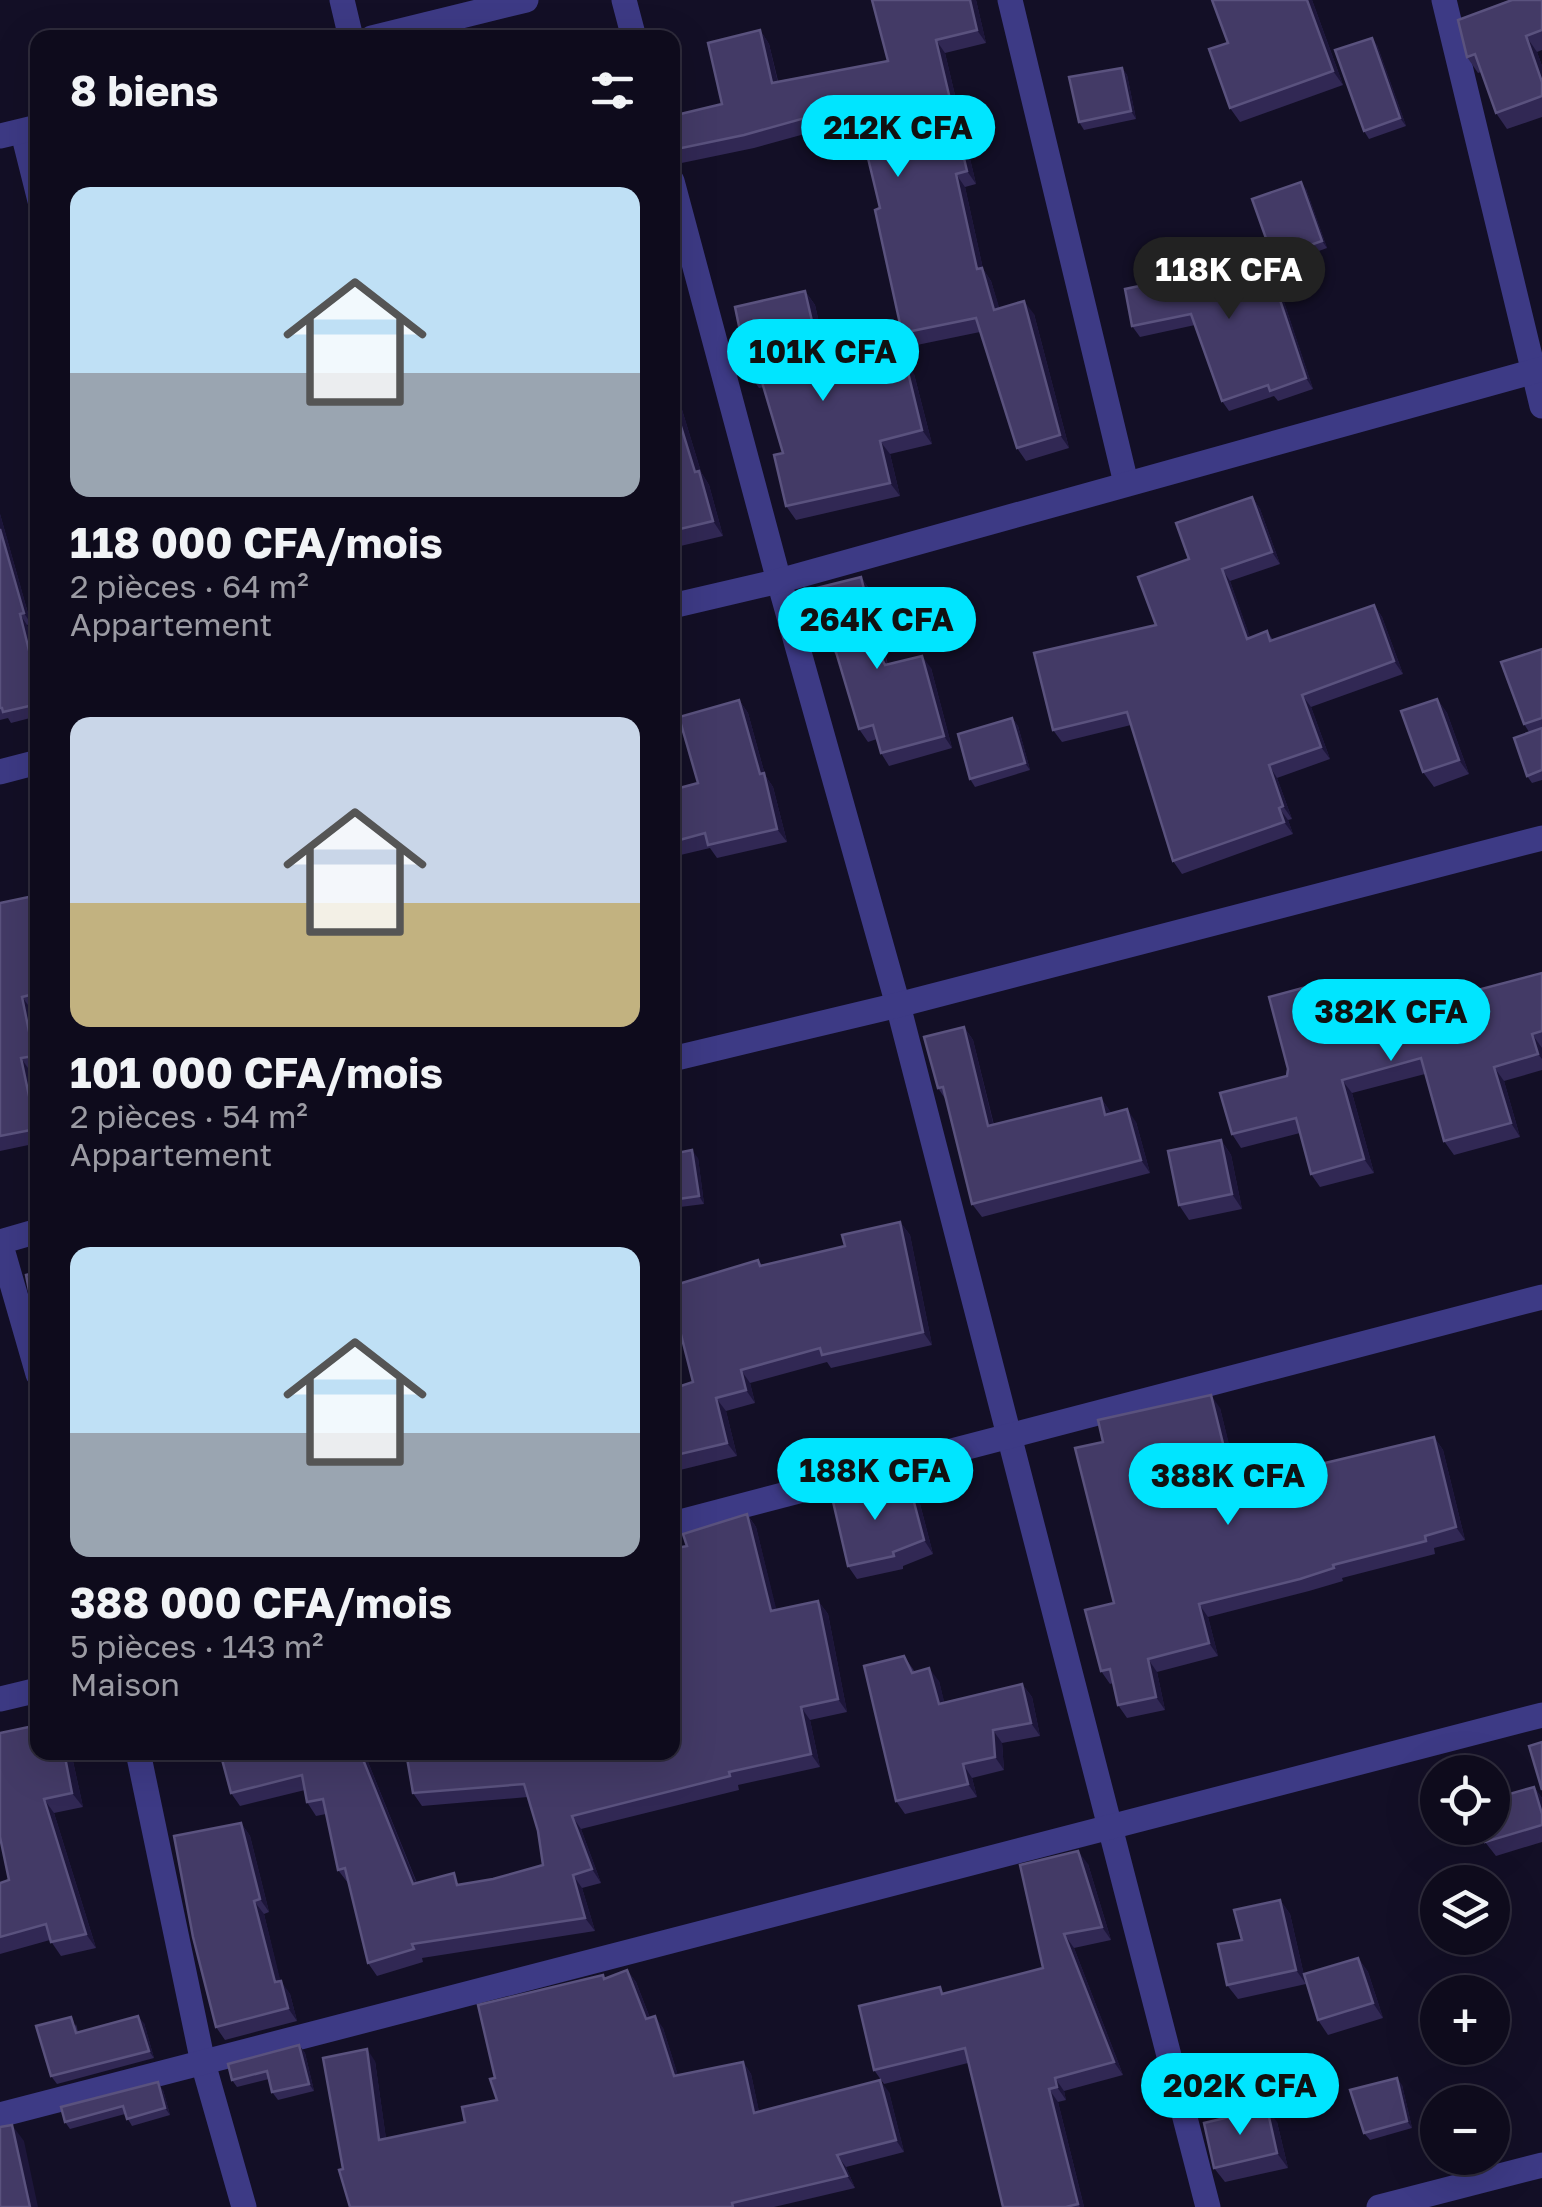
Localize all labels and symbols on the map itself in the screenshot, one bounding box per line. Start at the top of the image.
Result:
pin: 212K CFA [795,95,1001,180]
pin: 118K CFA [1126,237,1332,322]
pin: 101K CFA [720,319,926,404]
pin: 264K CFA [774,587,980,672]
pin: 382K CFA [1288,979,1494,1064]
pin: 188K CFA [772,1438,978,1523]
pin: 388K CFA [1125,1443,1331,1528]
pin: 202K CFA [1137,2053,1343,2138]

